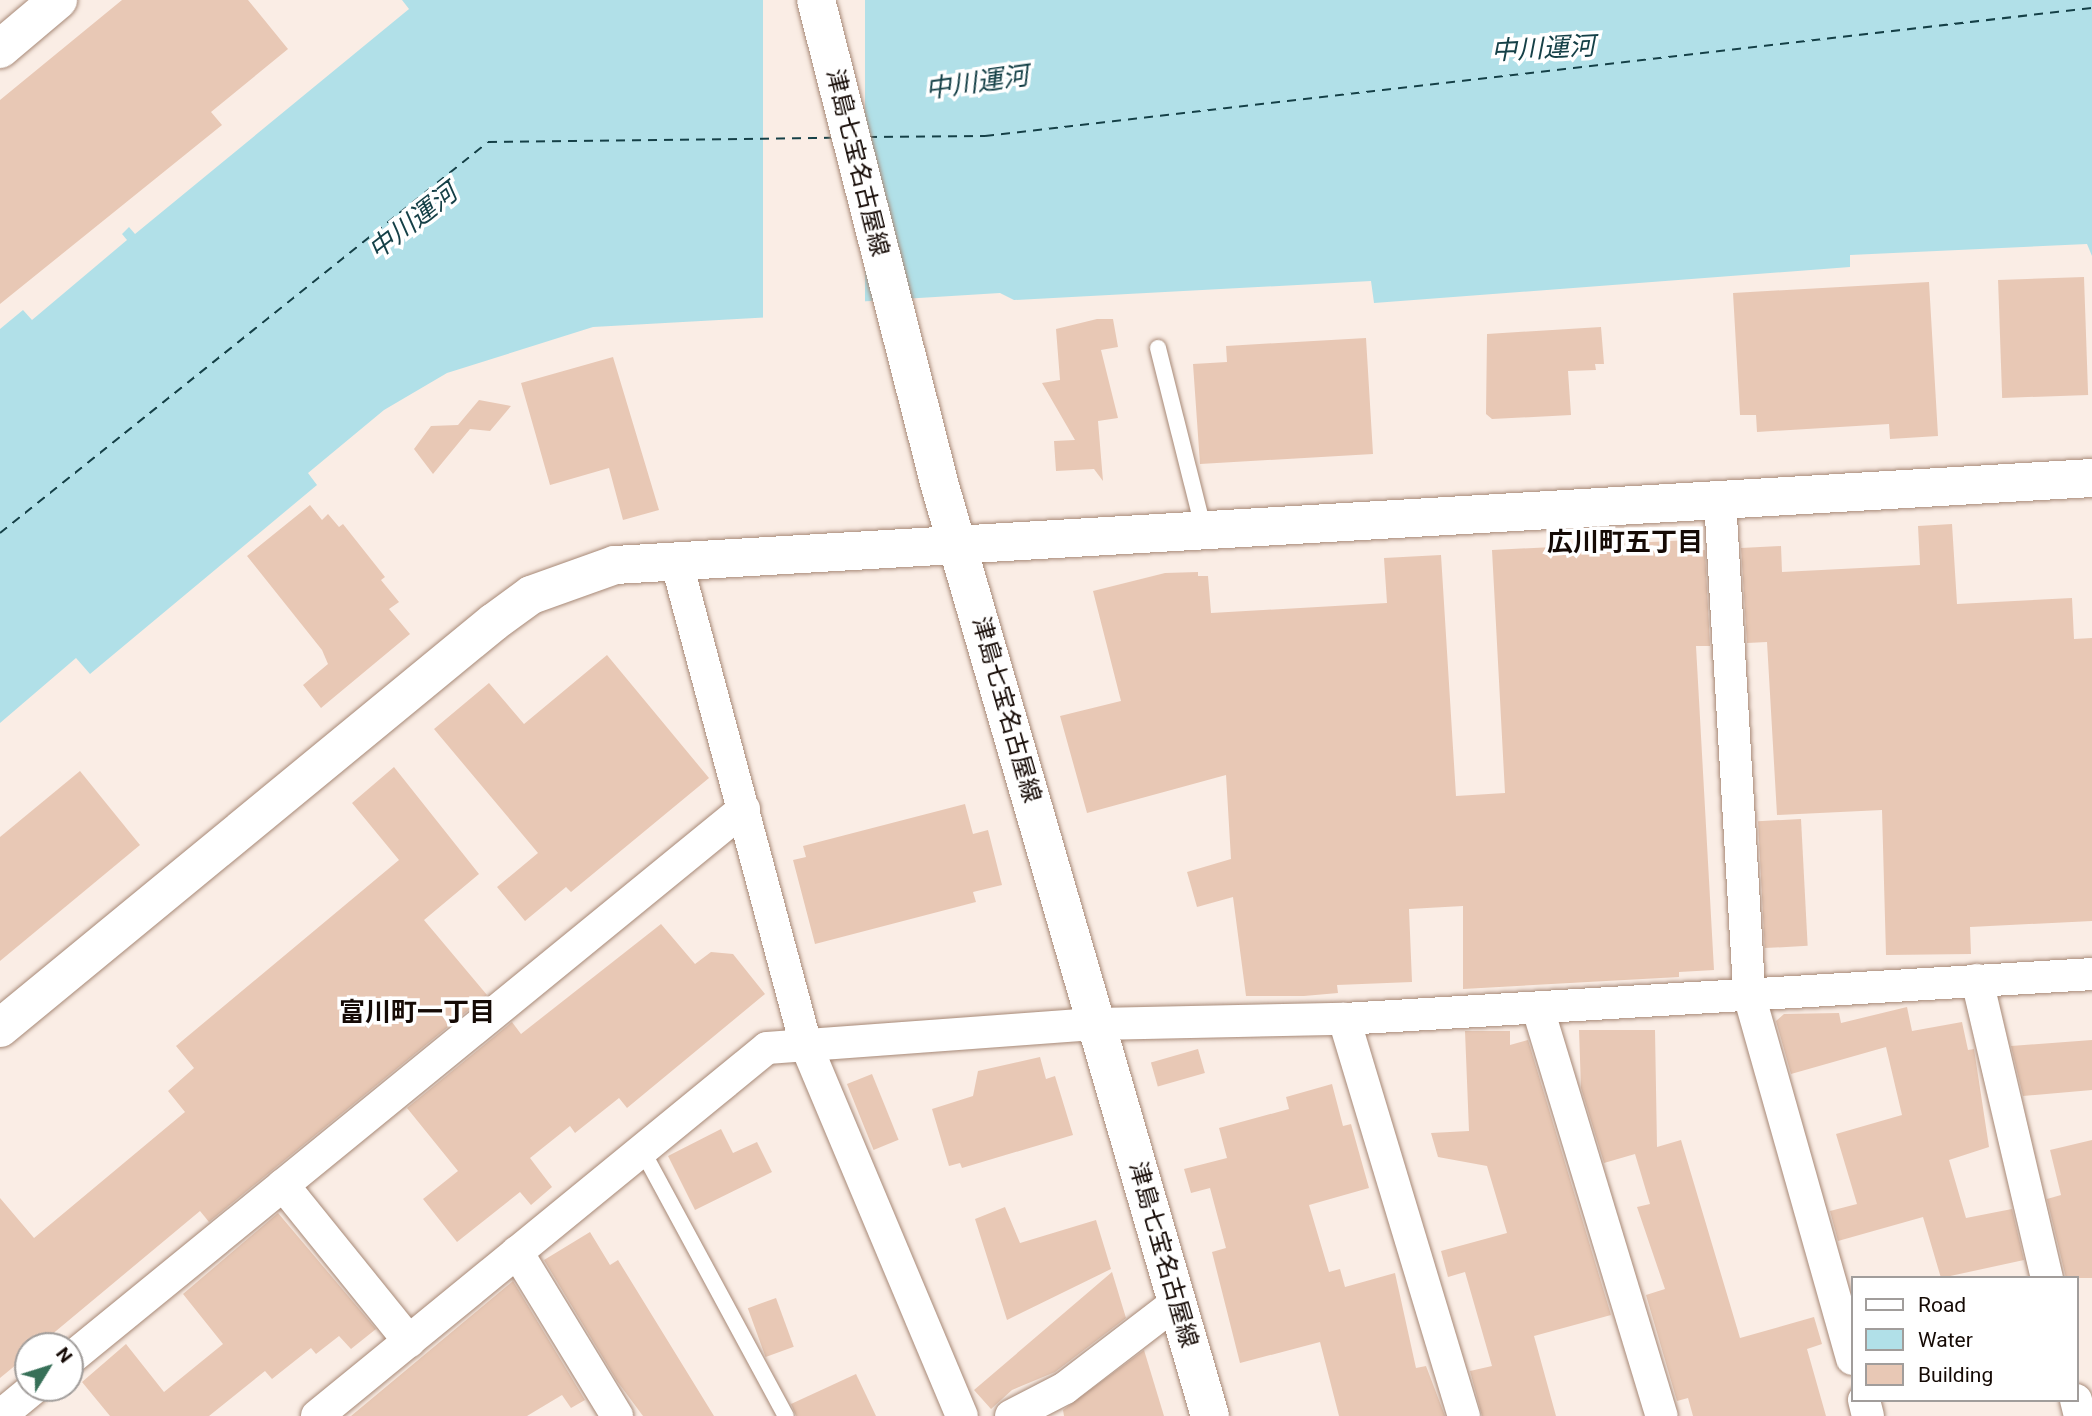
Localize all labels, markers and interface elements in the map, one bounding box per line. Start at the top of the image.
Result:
water label: 中川運河 [1490,31,1596,67]
water label: 中川運河 [923,60,1031,106]
street label: 津島七宝名古屋線 [820,66,894,260]
water label: 中川運河 [362,178,464,266]
district label: 広川町五丁目 [1547,527,1703,559]
street label: 津島七宝名古屋線 [966,614,1046,806]
district label: 富川町一丁目 [339,997,495,1029]
street label: 津島七宝名古屋線 [1123,1159,1203,1351]
legend [1850,1276,2078,1402]
text: Road [1918,1293,1966,1317]
text: Water [1918,1328,1973,1352]
north arrow [14,1332,84,1402]
text: N [51,1343,78,1367]
text: Building [1918,1363,1993,1387]

